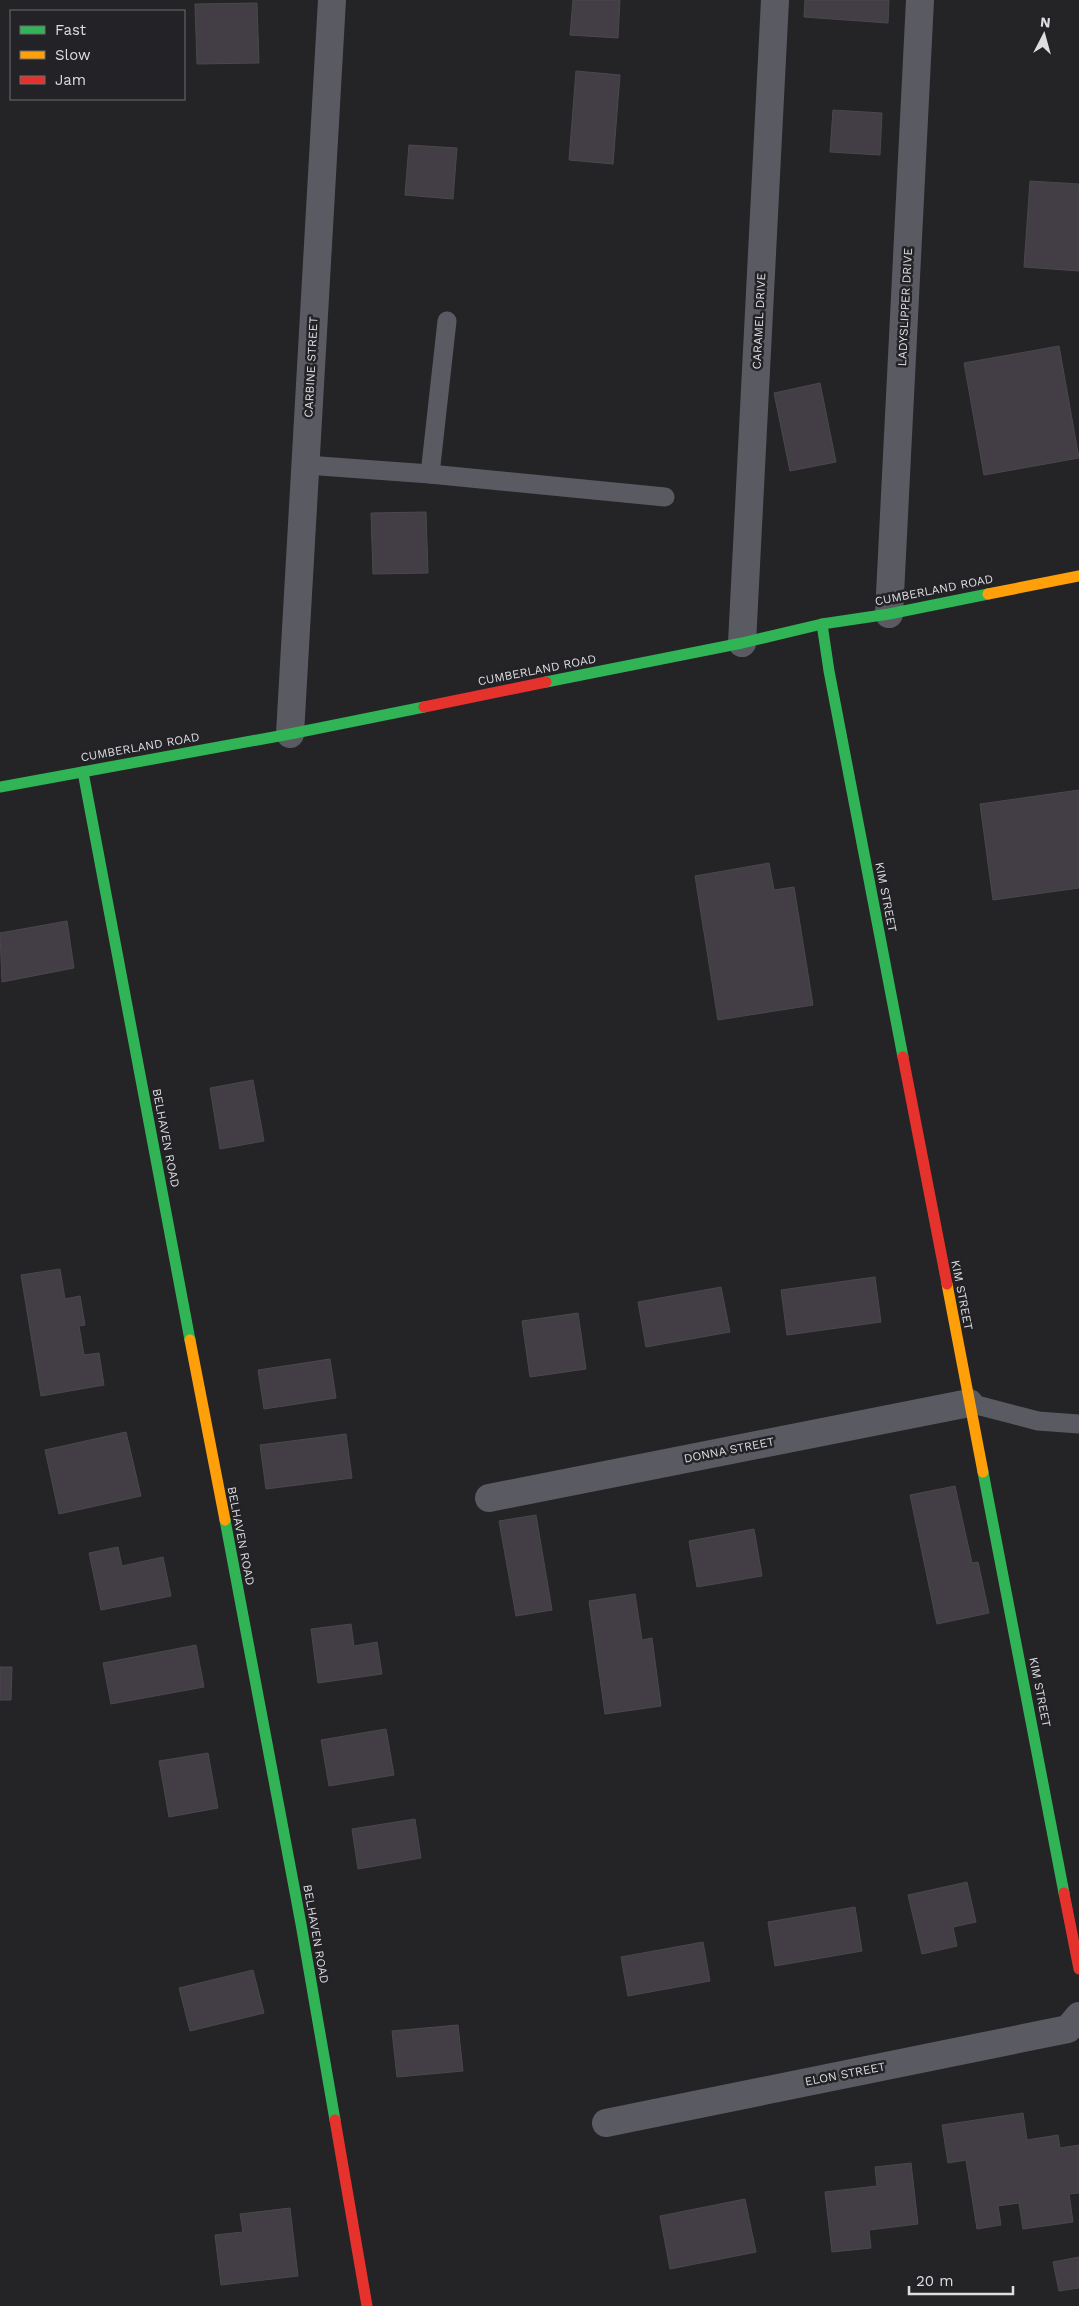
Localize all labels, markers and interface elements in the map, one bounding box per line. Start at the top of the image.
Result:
legend [10,10,185,100]
north arrow [1019,10,1069,60]
text: N [1039,14,1051,31]
text: Fast [55,21,87,39]
text: Slow [55,46,91,64]
text: Jam [55,71,86,89]
street label: LADYSLIPPER DRIVE [895,247,915,367]
street label: CARAMEL DRIVE [749,272,769,370]
street label: CARBINE STREET [301,316,321,418]
street label: CUMBERLAND ROAD [874,572,994,608]
street label: CUMBERLAND ROAD [477,652,597,688]
street label: CUMBERLAND ROAD [80,730,200,764]
street label: KIM STREET [872,861,900,933]
street label: BELHAVEN ROAD [150,1087,182,1189]
street label: KIM STREET [948,1259,976,1331]
street label: DONNA STREET [683,1434,775,1466]
street label: BELHAVEN ROAD [225,1485,257,1587]
street label: KIM STREET [1026,1656,1054,1728]
street label: BELHAVEN ROAD [300,1883,332,1985]
street label: ELON STREET [804,2059,886,2089]
scale bar [909,2264,1013,2296]
text: 20 m [916,2272,954,2290]

